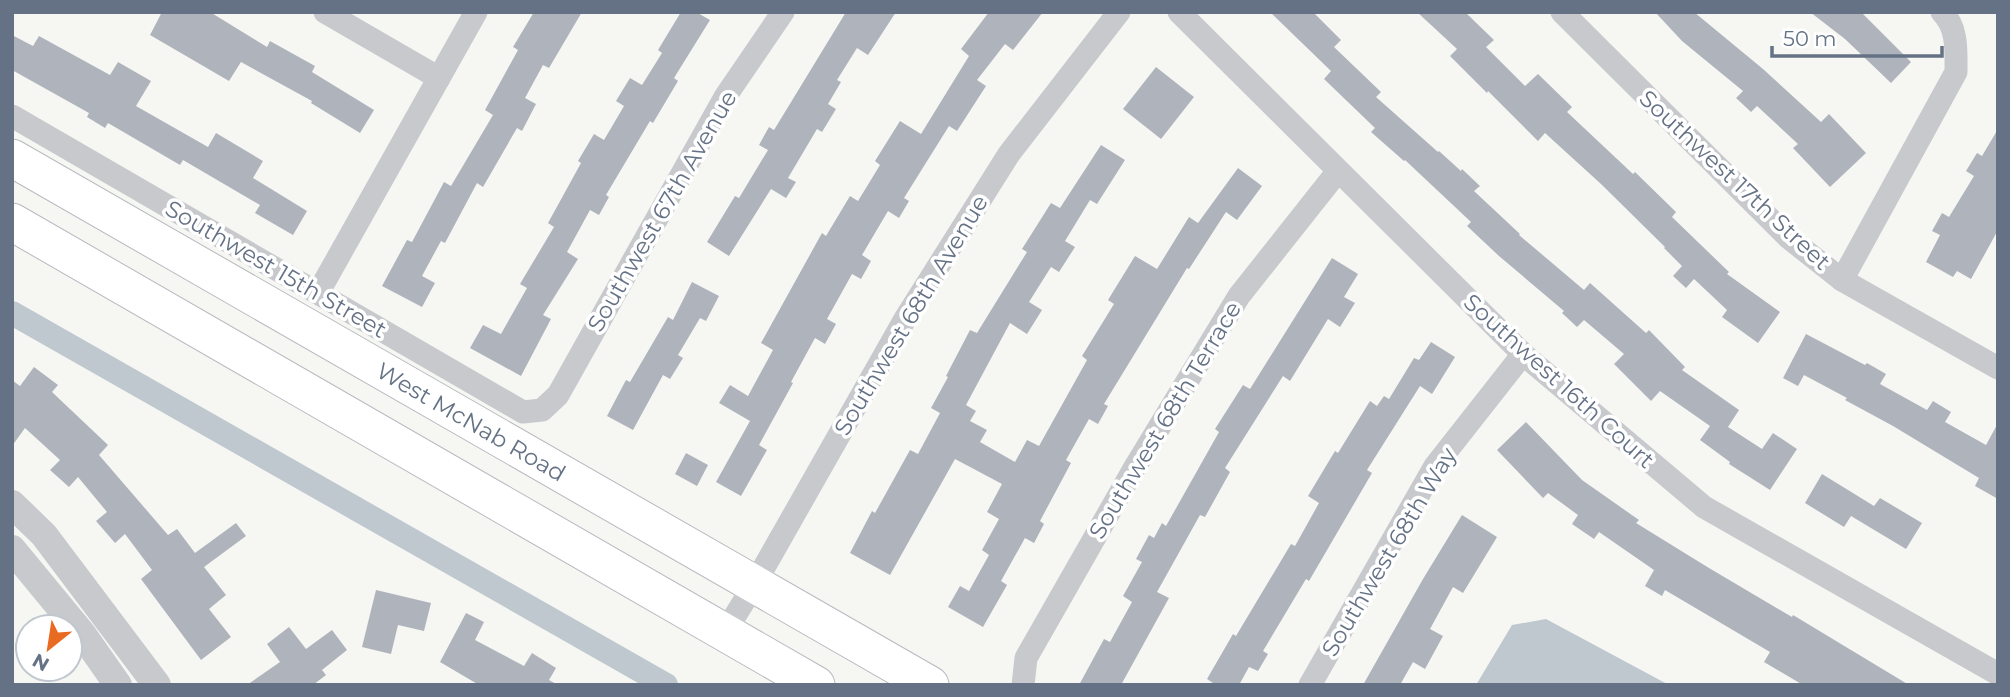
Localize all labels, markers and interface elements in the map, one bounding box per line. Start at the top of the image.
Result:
scale bar [1772,14,1942,58]
text: 50 m [1783,26,1837,51]
street label: Southwest 17th Street [1634,84,1836,276]
street label: Southwest 67th Avenue [581,85,743,337]
street label: Southwest 68th Avenue [828,190,994,440]
street label: Southwest 15th Street [160,194,392,344]
street label: Southwest 16th Court [1458,288,1660,474]
street label: Southwest 68th Terrace [1083,296,1247,544]
street label: West McNab Road [371,356,571,488]
street label: Southwest 68th Way [1316,442,1463,661]
north arrow [14,613,84,683]
text: N [28,648,53,676]

